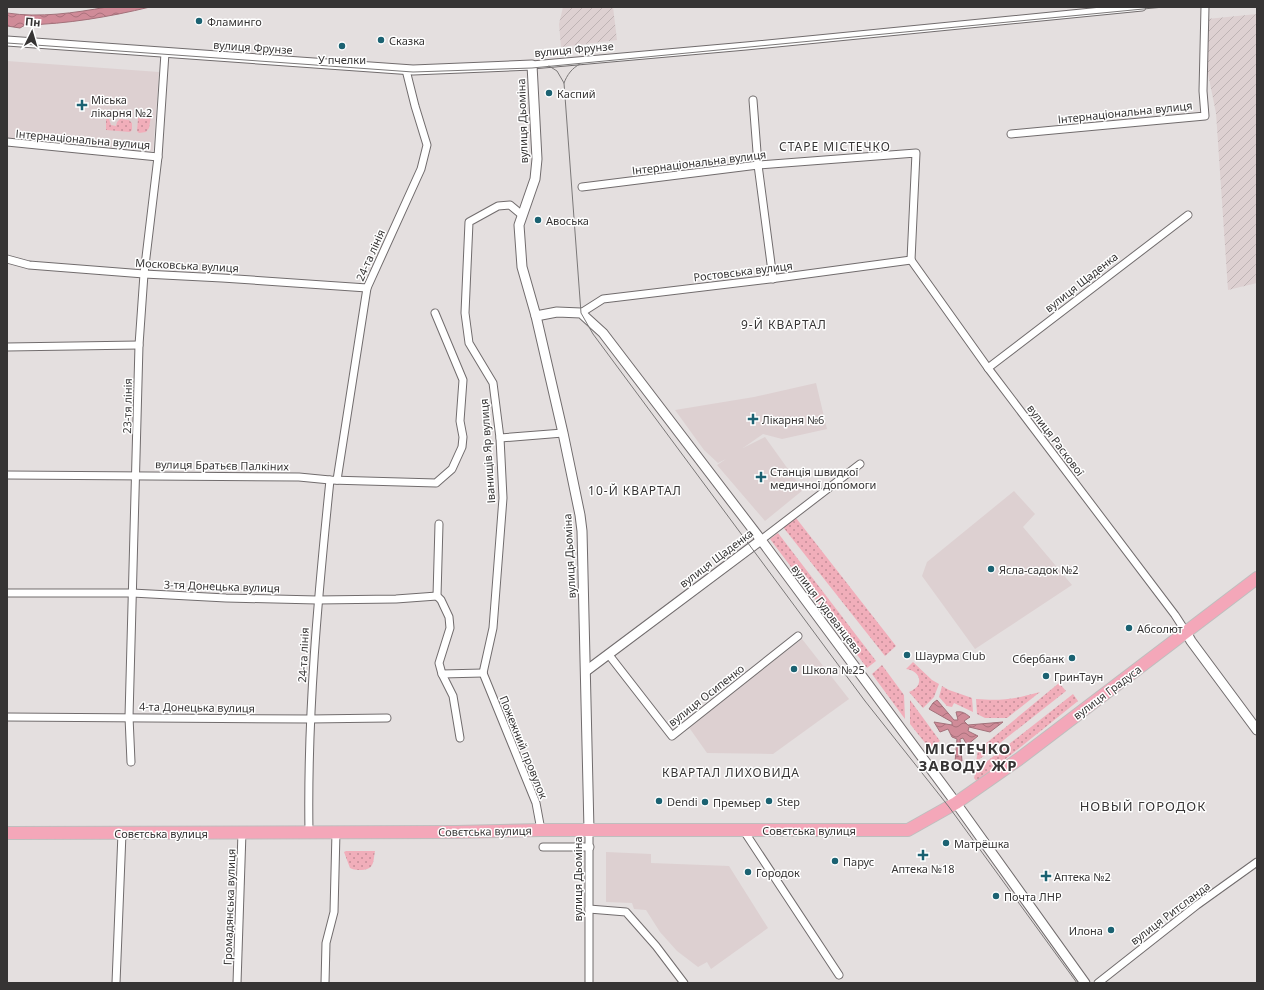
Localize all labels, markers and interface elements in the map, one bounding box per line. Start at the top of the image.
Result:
north arrow [12,12,52,52]
text: Пн [24,13,41,30]
place label: Фламинго [207,14,262,29]
marker: Фламинго [194,16,204,26]
place label: Сказка [389,33,425,48]
marker: Сказка [376,35,386,45]
street label: вулиця Фрунзе [213,37,293,57]
street label: вулиця Фрунзе [534,38,614,60]
marker: У пчелки [337,41,347,51]
place label: У пчелки [318,52,366,67]
street label: вулиця Дьоміна [513,78,531,164]
place label: Каспий [557,86,596,101]
marker: Каспий [544,88,554,98]
place label: Міська лікарня №2 [91,92,152,120]
street label: Інтернаціональна вулиця [1057,97,1193,127]
marker: Міська лікарня №2 [76,99,88,111]
street label: Інтернаціональна вулиця [15,126,151,152]
district label: СТАРЕ МІСТЕЧКО [779,138,891,155]
street label: Інтернаціональна вулиця [631,146,767,178]
place label: Авоська [546,213,589,228]
marker: Авоська [533,215,543,225]
street label: 24-та лінія [352,227,388,283]
street label: вулиця Щаденка [1041,249,1121,315]
street label: Московська вулиця [135,255,239,275]
street label: Ростовська вулиця [693,257,793,285]
district label: 9-Й КВАРТАЛ [741,316,827,333]
street label: 23-тя лінія [119,378,135,434]
street label: Іванищів Яр вулиця [476,398,498,504]
street label: вулиця Раскової [1024,401,1088,479]
place label: Лікарня №6 [762,412,824,427]
marker: Лікарня №6 [747,413,759,425]
street label: вулиця Братьєв Палкіних [155,456,289,474]
place label: Станція швидкої медичної допомоги [770,464,876,492]
marker: Станція швидкої медичної допомоги [755,471,767,483]
district label: 10-Й КВАРТАЛ [588,482,682,499]
street label: вулиця Дьоміна [559,513,579,599]
street label: вулиця Щаденка [676,525,756,591]
street label: вулиця Гудованцева [788,561,866,657]
place label: Ясла-садок №2 [999,562,1079,577]
marker: Ясла-садок №2 [986,564,996,574]
street label: 3-тя Донецька вулиця [164,576,280,596]
place label: Абсолют [1137,621,1183,636]
marker: Абсолют [1124,623,1134,633]
street label: 24-та лінія [294,627,312,683]
place label: Шаурма Club [915,648,986,663]
marker: Шаурма Club [902,650,912,660]
place label: Сбербанк [1012,651,1064,666]
marker: Сбербанк [1067,653,1077,663]
street label: вулиця Осипенко [665,661,747,729]
street label: вулиця Градуса [1070,661,1144,723]
place label: Школа №25 [802,662,865,677]
marker: Школа №25 [789,664,799,674]
place label: ГринТаун [1054,669,1103,684]
marker: ГринТаун [1041,671,1051,681]
street label: Пожежний провулок [496,693,552,801]
street label: 4-та Донецька вулиця [139,698,255,716]
district label: МІСТЕЧКО ЗАВОДУ ЖР [918,738,1018,775]
district label: КВАРТАЛ ЛИХОВИДА [662,764,800,781]
place label: Dendi [667,794,698,809]
place label: Step [777,794,800,809]
place label: Премьер [713,795,761,810]
marker: Dendi [654,796,664,806]
marker: Step [764,796,774,806]
marker: Премьер [700,797,710,807]
district label: НОВЫЙ ГОРОДОК [1080,797,1206,815]
street label: Совєтська вулиця [438,823,532,839]
street label: Совєтська вулиця [762,823,856,838]
street label: Совєтська вулиця [114,826,208,841]
street label: вулиця Дьоміна [570,836,585,922]
place label: Матрёшка [954,836,1009,851]
marker: Матрёшка [941,838,951,848]
street label: Громадянська вулиця [219,849,239,965]
marker: Аптека №18 [918,850,928,860]
place label: Парус [843,854,874,869]
marker: Парус [830,856,840,866]
place label: Аптека №18 [891,861,955,876]
place label: Городок [756,865,800,880]
marker: Городок [743,867,753,877]
place label: Аптека №2 [1054,869,1111,884]
marker: Аптека №2 [1041,871,1051,881]
street label: вулиця Ритсланда [1127,878,1213,948]
place label: Почта ЛНР [1004,889,1062,904]
marker: Почта ЛНР [991,891,1001,901]
place label: Илона [1069,923,1103,938]
marker: Илона [1106,925,1116,935]

